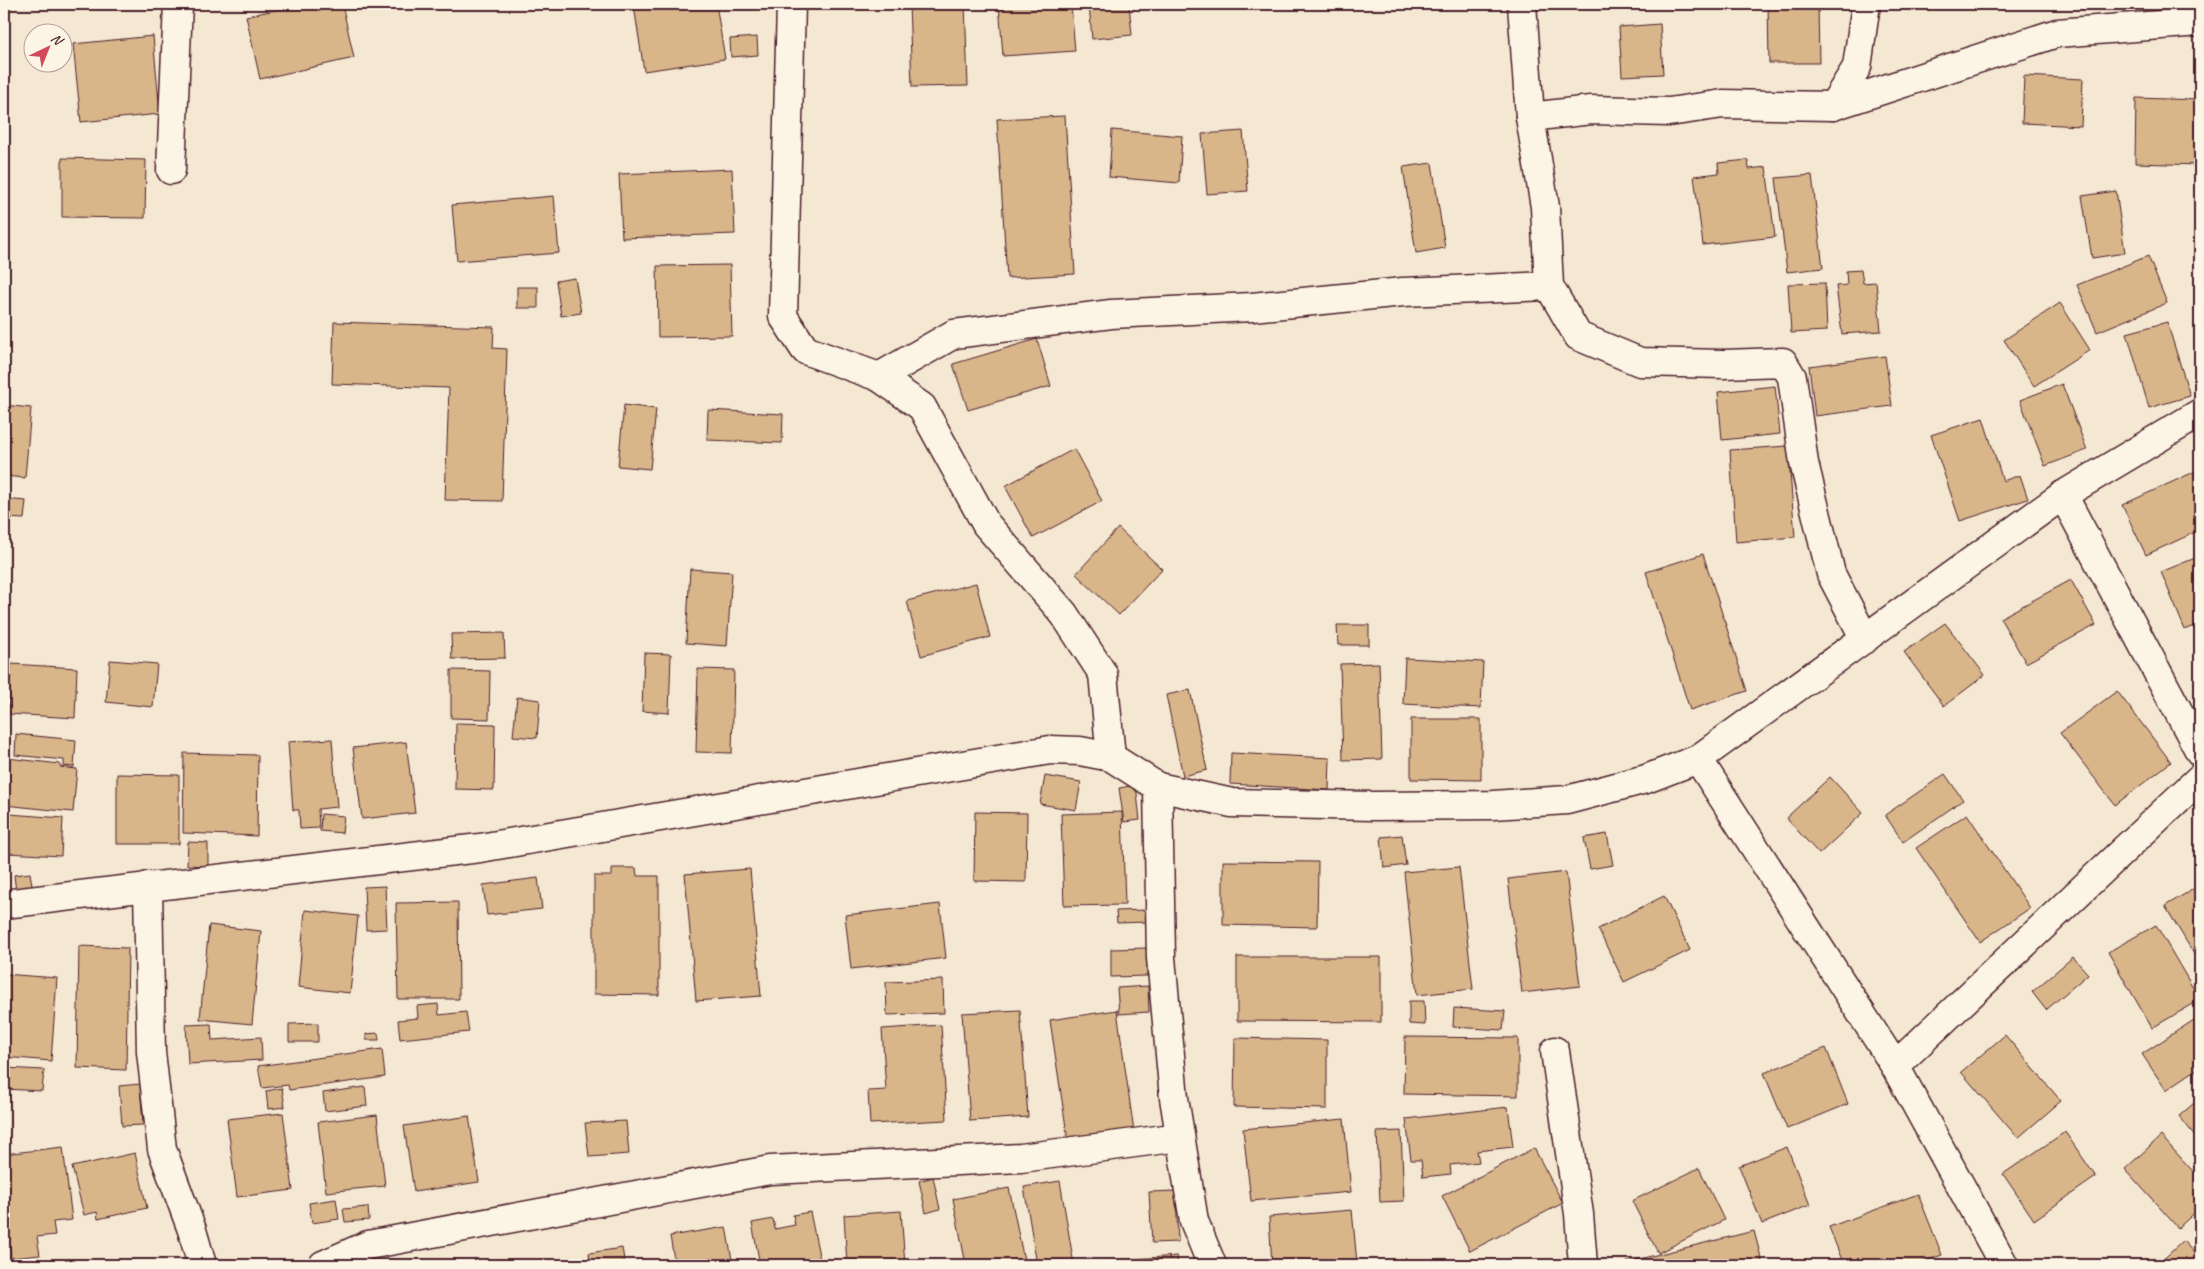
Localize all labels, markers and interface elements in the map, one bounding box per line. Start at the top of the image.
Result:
north arrow [22,22,72,72]
text: N [48,30,67,50]

